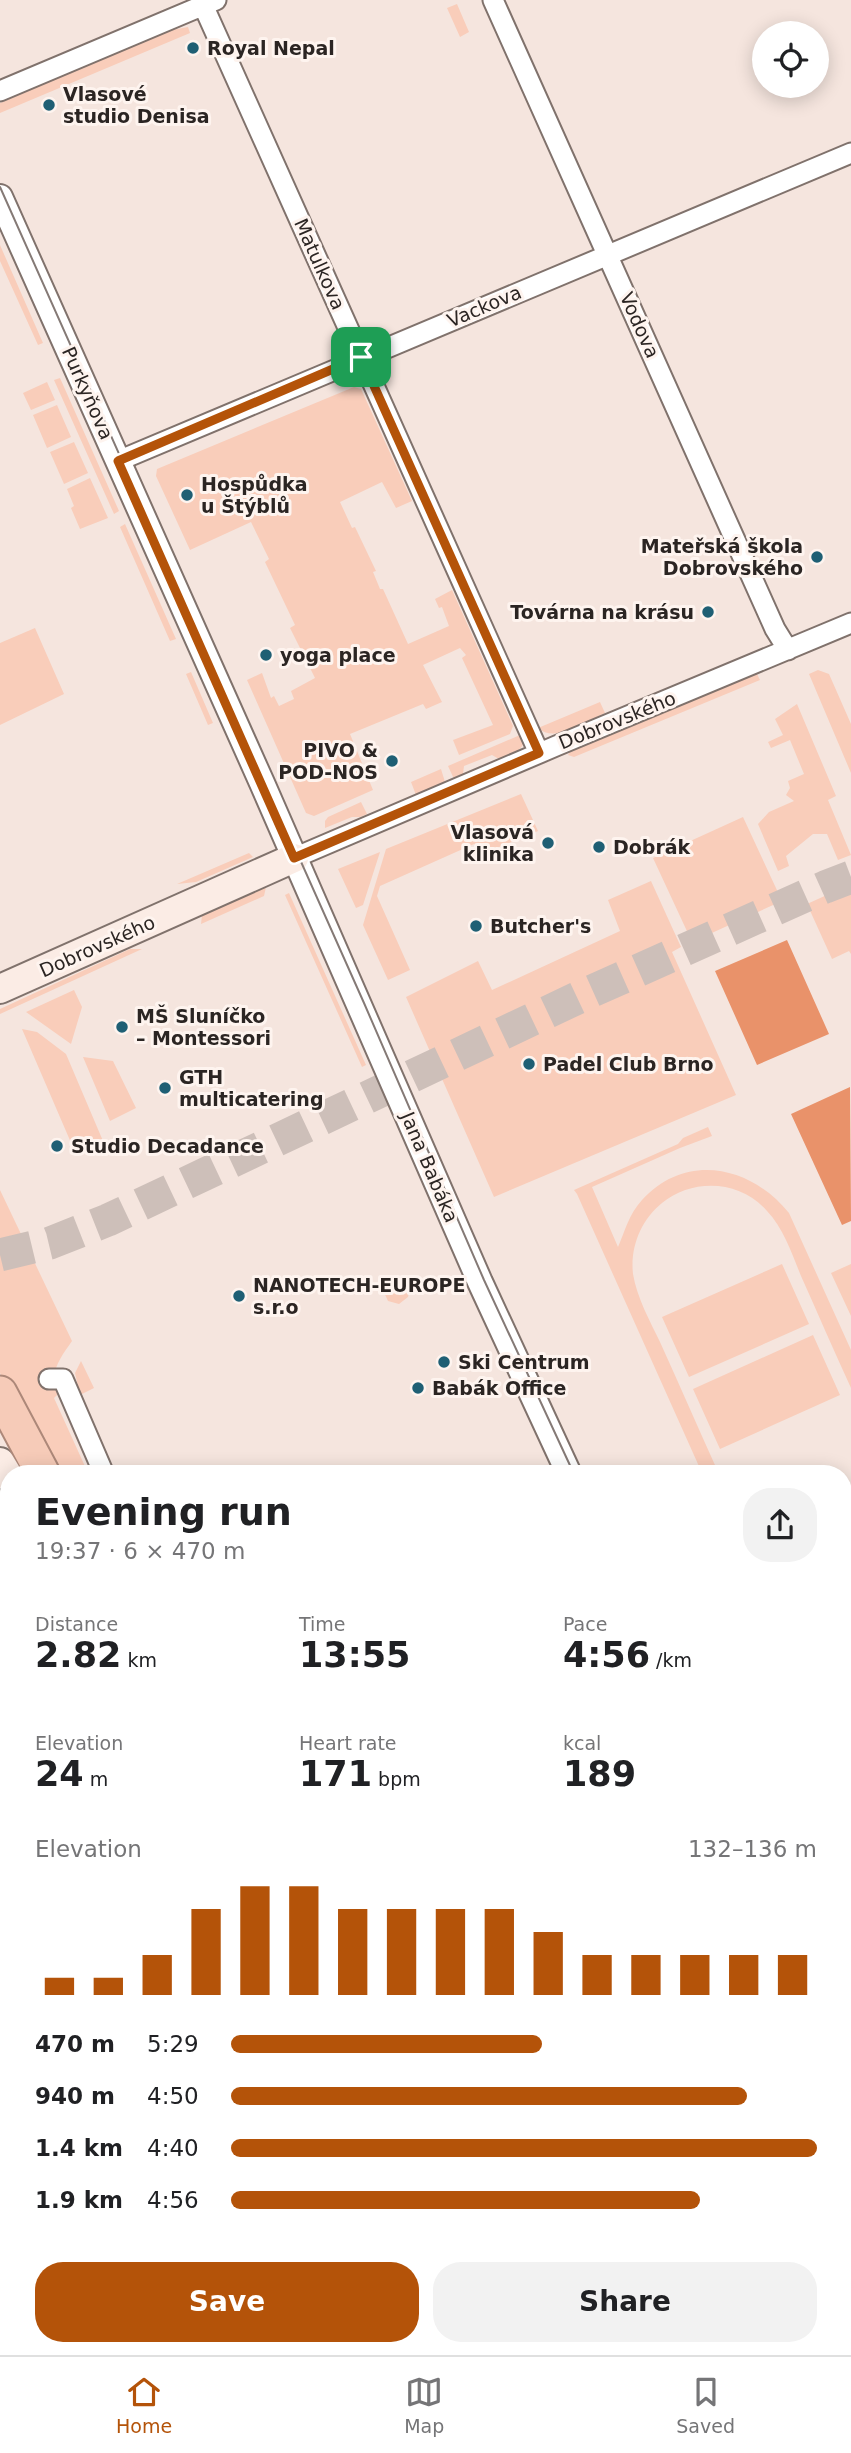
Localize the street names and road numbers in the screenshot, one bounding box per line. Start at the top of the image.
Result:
street label: Matulkova [290,215,350,313]
street label: Vackova [444,281,524,331]
street label: Vodova [616,289,664,361]
street label: Purkyňova [58,343,118,443]
street label: Dobrovského [555,687,679,753]
street label: Dobrovského [36,911,158,981]
street label: Jana Babáka [396,1108,463,1225]

